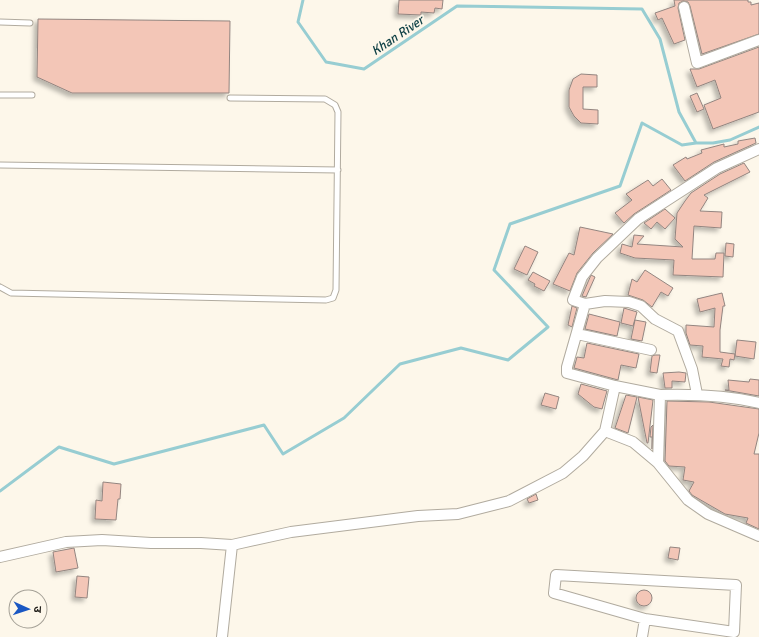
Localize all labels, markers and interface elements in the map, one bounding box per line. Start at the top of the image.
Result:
water label: Khan River [368,11,429,59]
north arrow [8,589,48,629]
text: उ [31,606,44,614]

